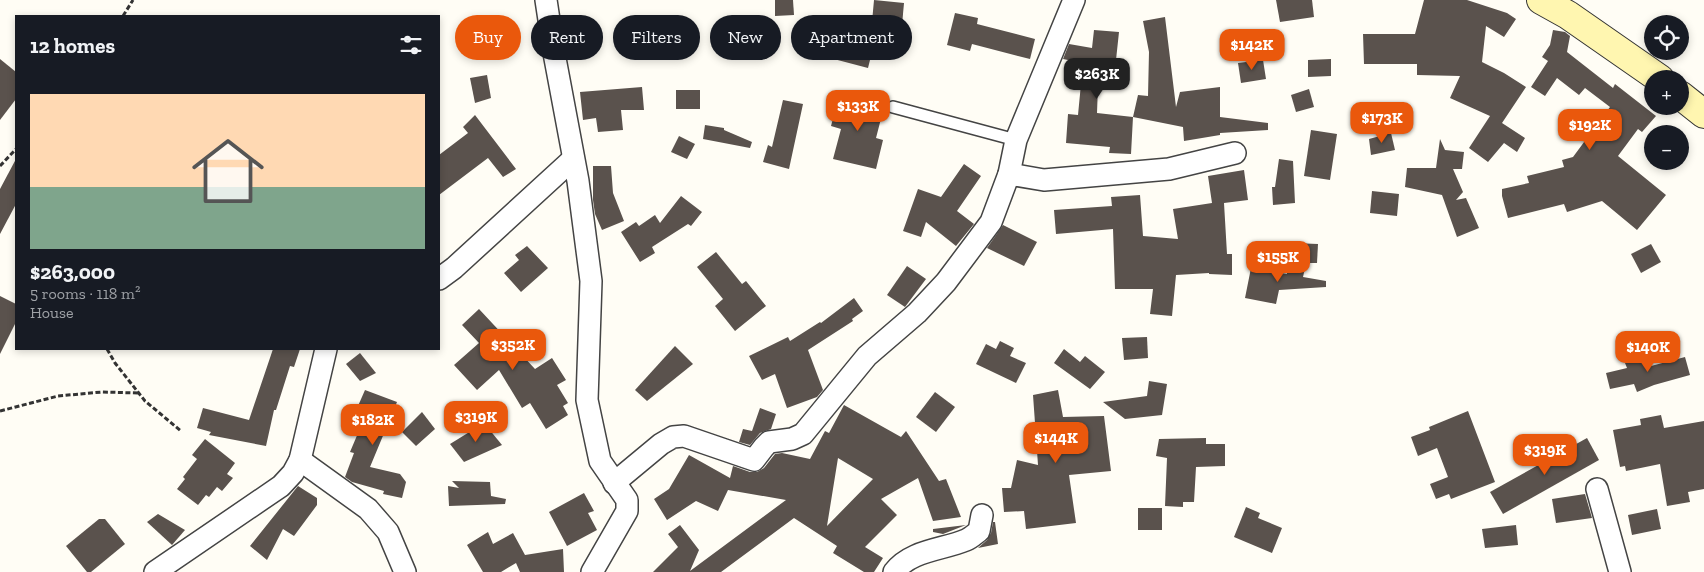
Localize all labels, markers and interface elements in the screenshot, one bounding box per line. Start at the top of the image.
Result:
chip: Buy [455,15,521,60]
chip: Rent [531,15,603,60]
chip: Filters [613,15,700,60]
chip: New [710,15,781,60]
chip: Apartment [791,15,912,60]
map controls [1644,15,1689,170]
button: locate [1644,15,1689,60]
pin: $142K [1217,28,1287,71]
icon: filters [397,31,425,59]
text: 12 homes [30,33,115,58]
text: $142K [1231,35,1273,54]
pin: $263K [1062,58,1132,100]
text: $263K [1075,64,1119,83]
button: + [1644,70,1689,115]
pin: $133K [823,90,893,132]
text: $133K [837,96,879,115]
pin: $173K [1347,102,1417,144]
text: $173K [1361,108,1403,127]
pin: $192K [1555,108,1625,151]
text: $192K [1569,115,1611,134]
button: − [1644,125,1689,170]
icon: home [183,126,273,216]
pin: $155K [1243,240,1313,283]
text: $155K [1257,247,1299,266]
text: $263,000 [30,259,115,284]
text: 5 rooms · 118 m² [30,284,140,303]
text: House [30,303,73,322]
pin: $352K [478,328,548,371]
pin: $140K [1613,330,1683,373]
text: $352K [491,335,535,354]
text: $140K [1626,337,1670,356]
pin: $319K [441,400,511,443]
pin: $182K [338,404,408,446]
text: $319K [455,407,497,426]
text: $182K [352,410,394,429]
pin: $144K [1021,422,1091,464]
text: $144K [1034,428,1078,447]
pin: $319K [1510,434,1580,476]
text: $319K [1524,440,1566,459]

